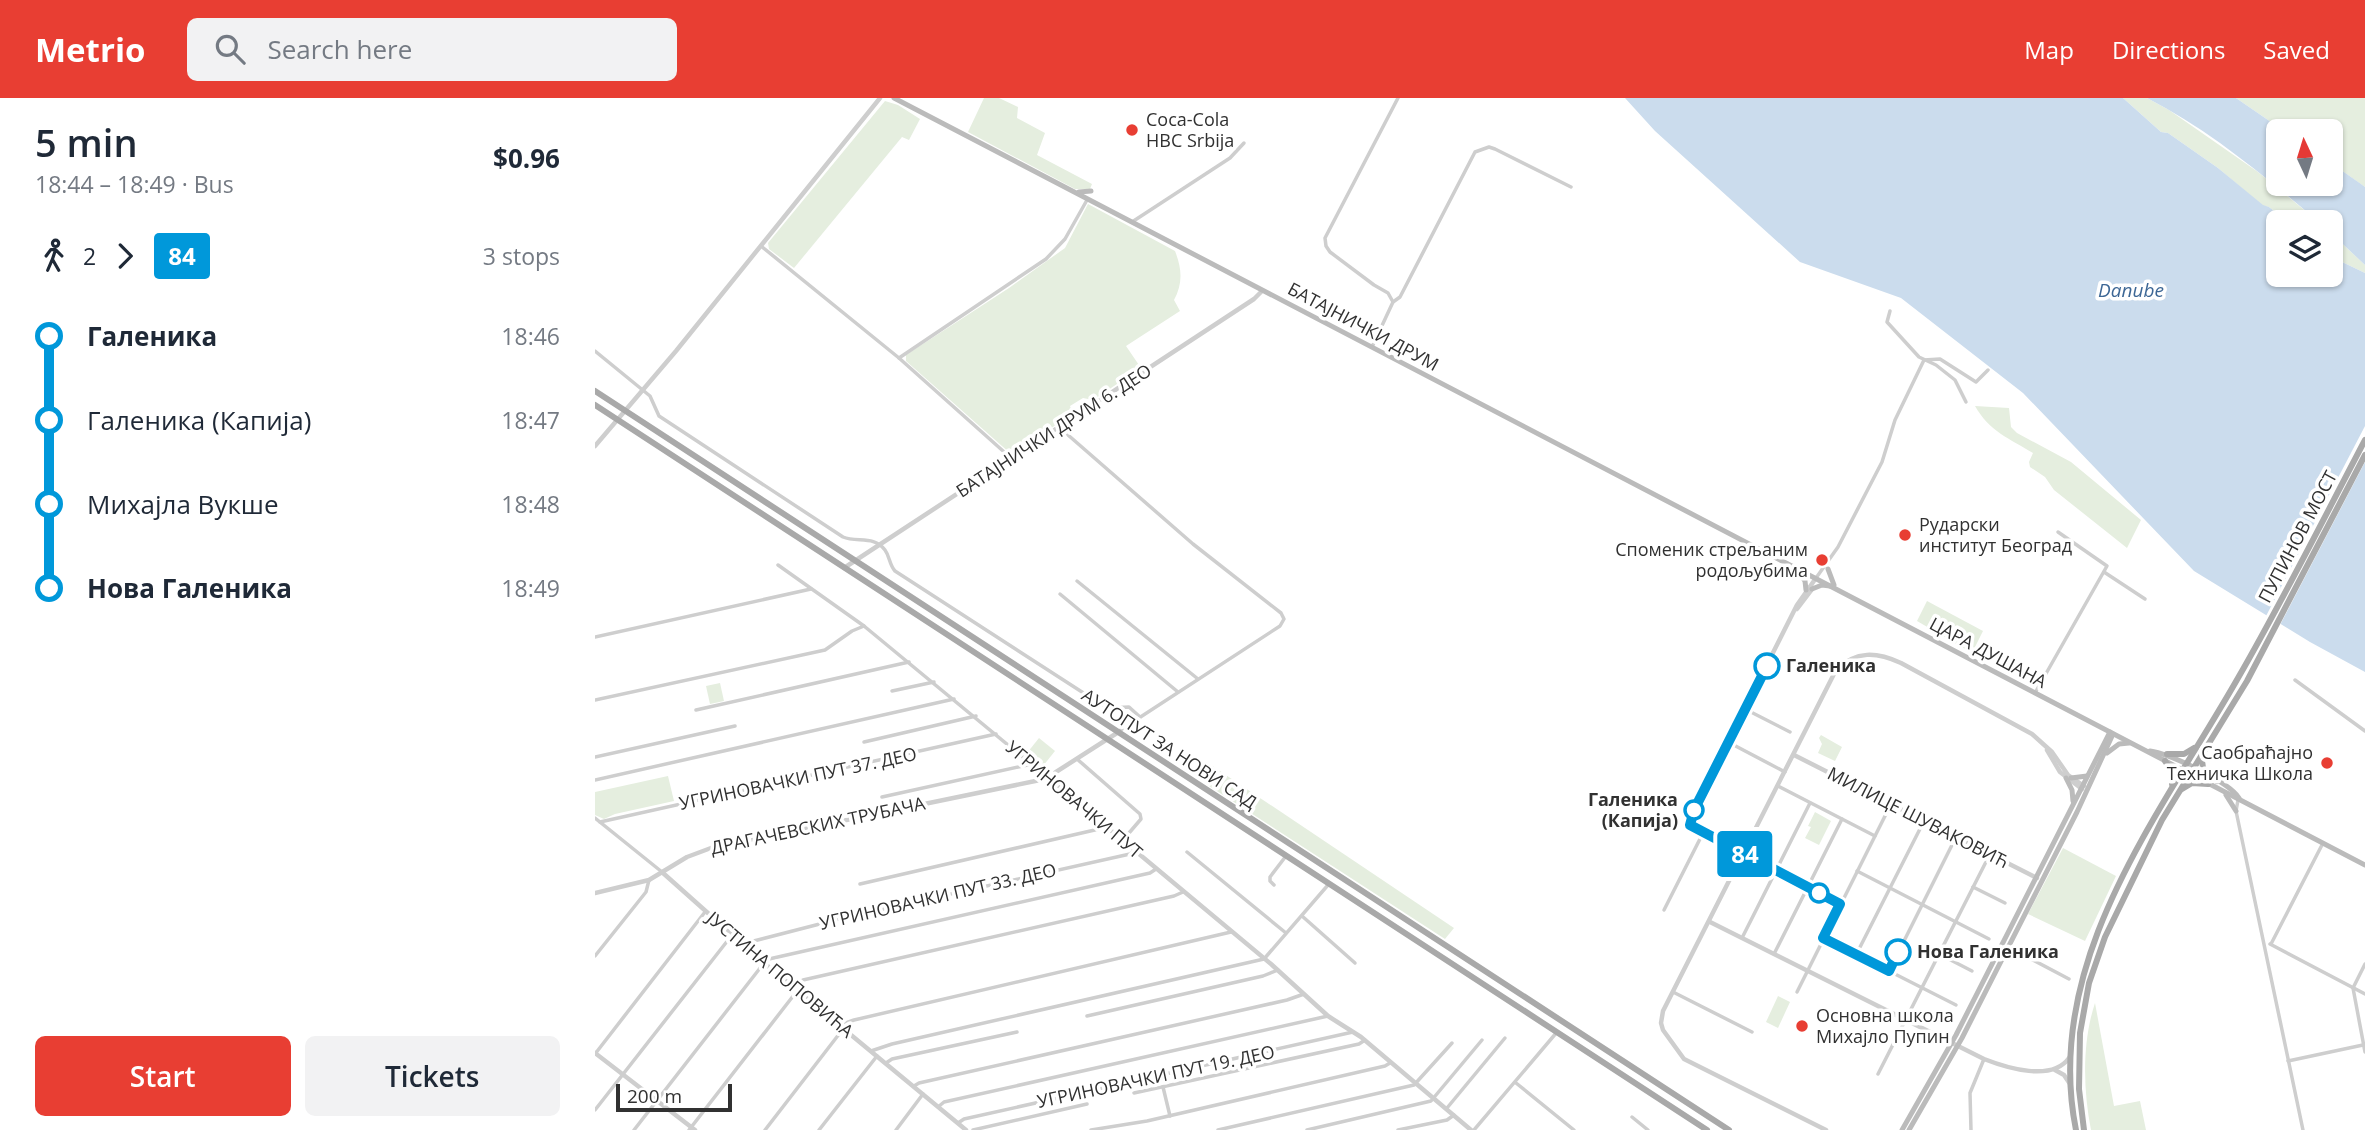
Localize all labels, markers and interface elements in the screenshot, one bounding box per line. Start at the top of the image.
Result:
search box [187,18,677,81]
text: Metrio [35,27,145,72]
icon: search [211,30,249,68]
text: Search here [267,31,412,67]
text: Map [2024,33,2074,66]
text: Directions [2112,33,2225,66]
text: Saved [2263,33,2330,66]
place label: Coca-Cola HBC Srbija [1146,107,1234,152]
text: 5 min [35,116,138,168]
north arrow [2266,119,2343,196]
map controls [2266,119,2343,287]
marker: Coca-Cola HBC Srbija [1124,122,1140,138]
text: $0.96 [493,140,560,176]
text: 18:44 – 18:49 · Bus [35,168,234,200]
button: layers [2266,210,2343,287]
icon: walk [35,237,73,275]
icon: forward [106,237,144,275]
text: 84 [168,239,196,272]
text: 2 [83,240,96,272]
text: 3 stops [483,240,560,272]
street label: БАТАЈНИЧКИ ДРУМ [1284,276,1443,376]
water label: Danube [2098,277,2164,303]
text: Галеника [87,318,217,354]
text: 18:46 [501,320,560,352]
street label: БАТАЈНИЧКИ ДРУМ 6. ДЕО [951,358,1156,502]
text: Галеника (Капија) [87,402,311,438]
text: 18:47 [501,404,560,436]
street label: ПУПИНОВ МОСТ [2252,466,2342,607]
text: Михајла Вукше [87,486,279,522]
text: 18:48 [501,488,560,520]
place label: Рударски институт Београд [1919,512,2072,557]
marker: Рударски институт Београд [1897,527,1913,543]
place label: Споменик стрељаним родољубима [1615,537,1808,582]
marker: Споменик стрељаним родољубима [1814,552,1830,568]
text: Нова Галеника [87,570,292,606]
text: 18:49 [501,572,560,604]
street label: ЦАРА ДУШАНА [1926,611,2052,693]
marker: Галеника [1754,653,1780,679]
place label: Галеника [1786,653,1876,677]
street label: АУТОПУТ ЗА НОВИ САД [1077,683,1262,814]
street label: УГРИНОВАЧКИ ПУТ [1001,735,1148,864]
place label: Саобраћајно Техничка Школа [2167,740,2313,785]
street label: УГРИНОВАЧКИ ПУТ 37. ДЕО [677,741,919,815]
marker: Саобраћајно Техничка Школа [2319,755,2335,771]
street label: МИЛИЦЕ ШУВАКОВИЋ [1824,761,2013,873]
place label: Галеника (Капија) [1588,787,1678,832]
street label: ДРАГАЧЕВСКИХ ТРУБАЧА [708,790,928,859]
marker: Галеника (Капија) [1684,800,1704,820]
line badge: 84 [1713,831,1777,877]
text: 84 [1731,837,1759,870]
street label: УГРИНОВАЧКИ ПУТ 33. ДЕО [817,857,1058,935]
unlabelled marker [1809,883,1829,903]
street label: ЈУСТИНА ПОПОВИЋА [701,905,859,1043]
marker: Нова Галеника [1885,939,1911,965]
place label: Нова Галеника [1917,939,2059,963]
place label: Основна школа Михајло Пупин [1816,1003,1954,1048]
marker: Основна школа Михајло Пупин [1794,1018,1810,1034]
button: Start [35,1036,291,1116]
button: Tickets [305,1036,560,1116]
street label: УГРИНОВАЧКИ ПУТ 19. ДЕО [1035,1039,1277,1113]
scale bar [616,1081,731,1113]
text: 200 m [627,1083,682,1109]

